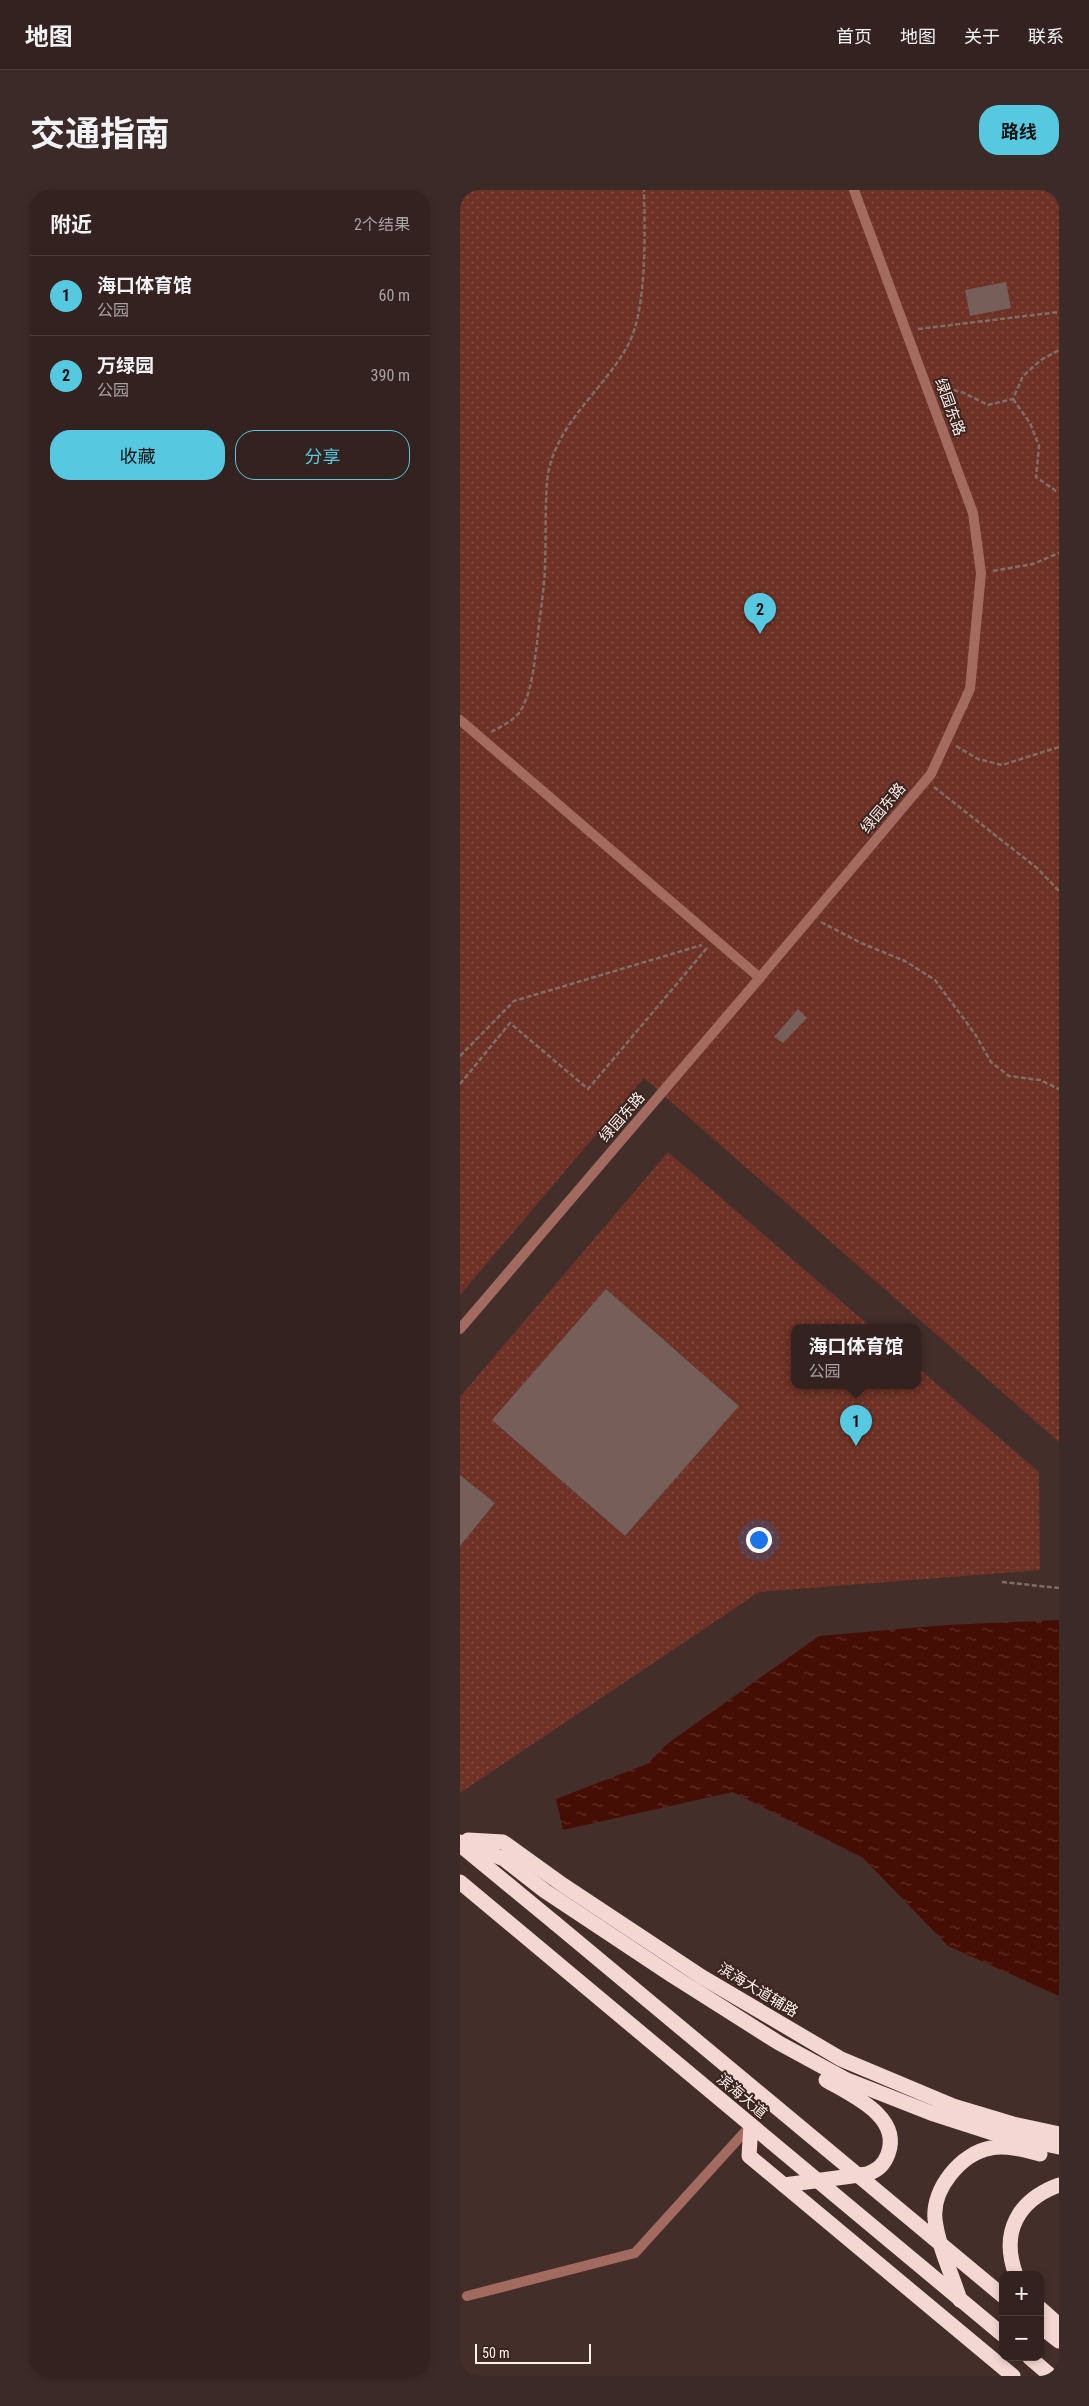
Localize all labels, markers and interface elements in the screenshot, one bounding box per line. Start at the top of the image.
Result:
text: 地图 [25,23,73,51]
text: 首页 [836,26,872,47]
text: 地图 [900,26,936,47]
text: 关于 [964,26,1000,47]
text: 联系 [1028,26,1064,47]
button: 路线 [979,105,1059,155]
text: 交通指南 [30,114,170,155]
text: 附近 [50,213,92,237]
text: 2个结果 [354,215,410,234]
text: 海口体育馆 [97,274,192,297]
text: 1 [62,286,70,305]
text: 60 m [378,286,410,305]
text: 公园 [97,301,129,320]
text: 万绿园 [97,354,154,377]
text: 2 [62,366,70,385]
text: 390 m [371,366,410,385]
street label: 绿园东路 [931,376,969,438]
text: 公园 [97,381,129,400]
button: 收藏 [50,430,225,480]
button: 分享 [235,430,410,480]
pin: 2 [744,593,776,634]
street label: 绿园东路 [857,779,909,837]
street label: 绿园东路 [596,1088,648,1146]
popup [791,1324,921,1389]
text: 海口体育馆 [808,1335,904,1358]
text: 公园 [808,1362,841,1381]
pin: 1 [840,1405,872,1446]
your location [746,1527,772,1553]
street label: 滨海大道辅路 [715,1959,801,2021]
street label: 滨海大道 [713,2070,771,2122]
map controls [999,2271,1044,2361]
button: + [999,2271,1044,2316]
button: − [999,2316,1044,2361]
scale bar [475,2341,591,2364]
text: 50 m [482,2345,510,2361]

